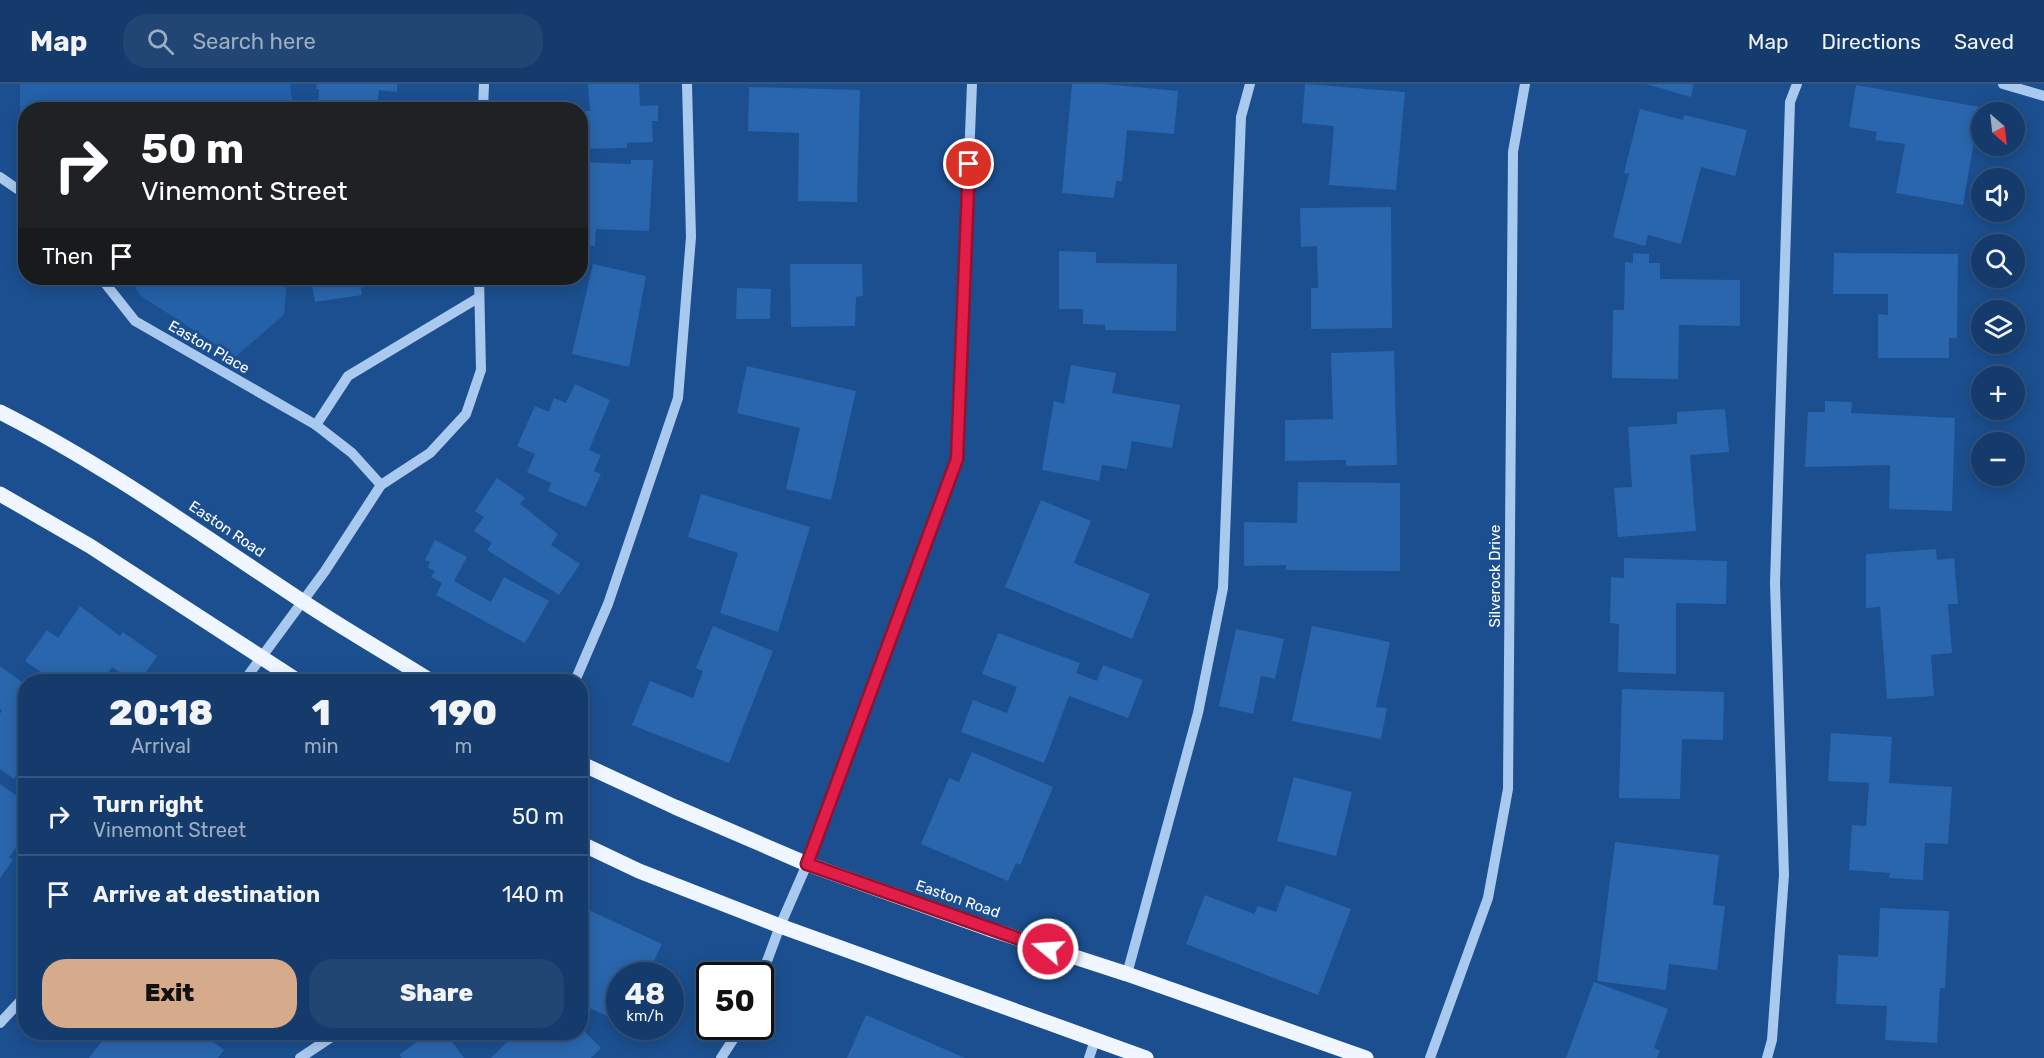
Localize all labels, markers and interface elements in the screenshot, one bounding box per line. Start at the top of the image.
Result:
search box [123,14,543,68]
text: Map [30,25,87,58]
icon: search [144,25,177,58]
text: Search here [192,28,316,55]
text: Map [1748,29,1789,54]
text: Directions [1822,29,1921,54]
text: Saved [1954,29,2014,54]
north arrow [1971,102,2025,156]
map controls [1971,102,2025,486]
text: 50 m [141,124,244,174]
icon: right [42,126,120,204]
pin [943,138,994,189]
icon: arrive [952,147,985,180]
button: sound [1971,168,2025,222]
text: Vinemont Street [141,175,348,207]
button: search [1971,234,2025,288]
icon: arrive [105,240,138,273]
text: Then [42,243,93,270]
button: layers [1971,300,2025,354]
street label: Easton Place [165,317,253,377]
button: + [1971,366,2025,420]
button: − [1971,432,2025,486]
street label: Easton Road [186,497,268,561]
street label: Silverock Drive [1486,525,1504,627]
text: 20:18 [109,691,213,734]
text: 1 [312,691,331,734]
text: 190 [429,691,497,734]
text: Arrival [131,734,191,758]
text: min [304,734,339,758]
text: m [454,734,472,758]
text: Turn right [93,791,203,818]
icon: right [42,800,75,833]
text: 50 m [512,803,564,830]
text: Vinemont Street [93,818,246,842]
street label: Easton Road [914,876,1002,922]
icon: arrive [42,878,75,911]
text: Arrive at destination [93,881,320,908]
text: 140 m [502,881,564,908]
position arrow [1016,917,1080,981]
button: Exit [42,959,297,1028]
button: Share [309,959,564,1028]
speed limit sign: 50 [696,962,774,1040]
text: 48 [625,976,665,1012]
text: km/h [626,1007,664,1025]

